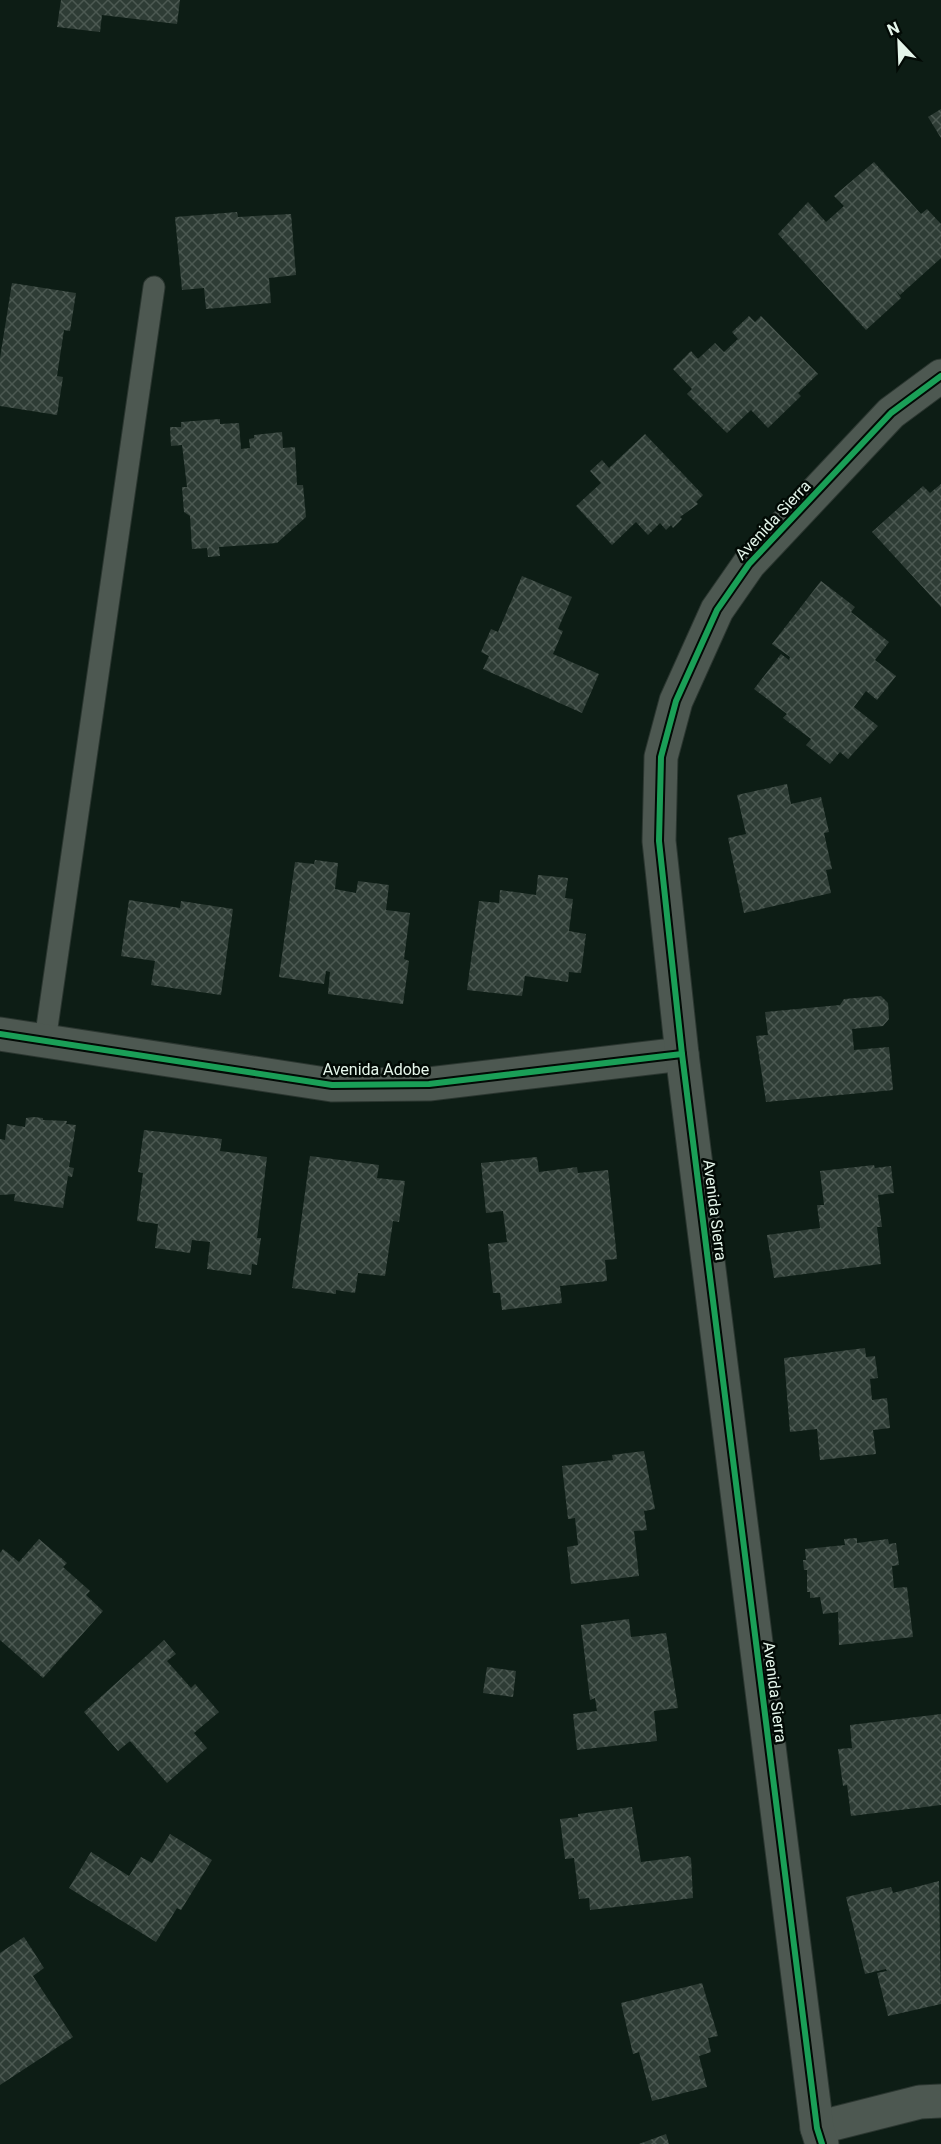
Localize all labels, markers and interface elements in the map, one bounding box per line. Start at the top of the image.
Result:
north arrow [869,12,929,72]
text: N [884,18,902,40]
street label: Avenida Sierra [731,476,815,564]
street label: Avenida Adobe [323,1060,429,1079]
street label: Avenida Sierra [699,1158,731,1262]
street label: Avenida Sierra [759,1640,791,1744]

